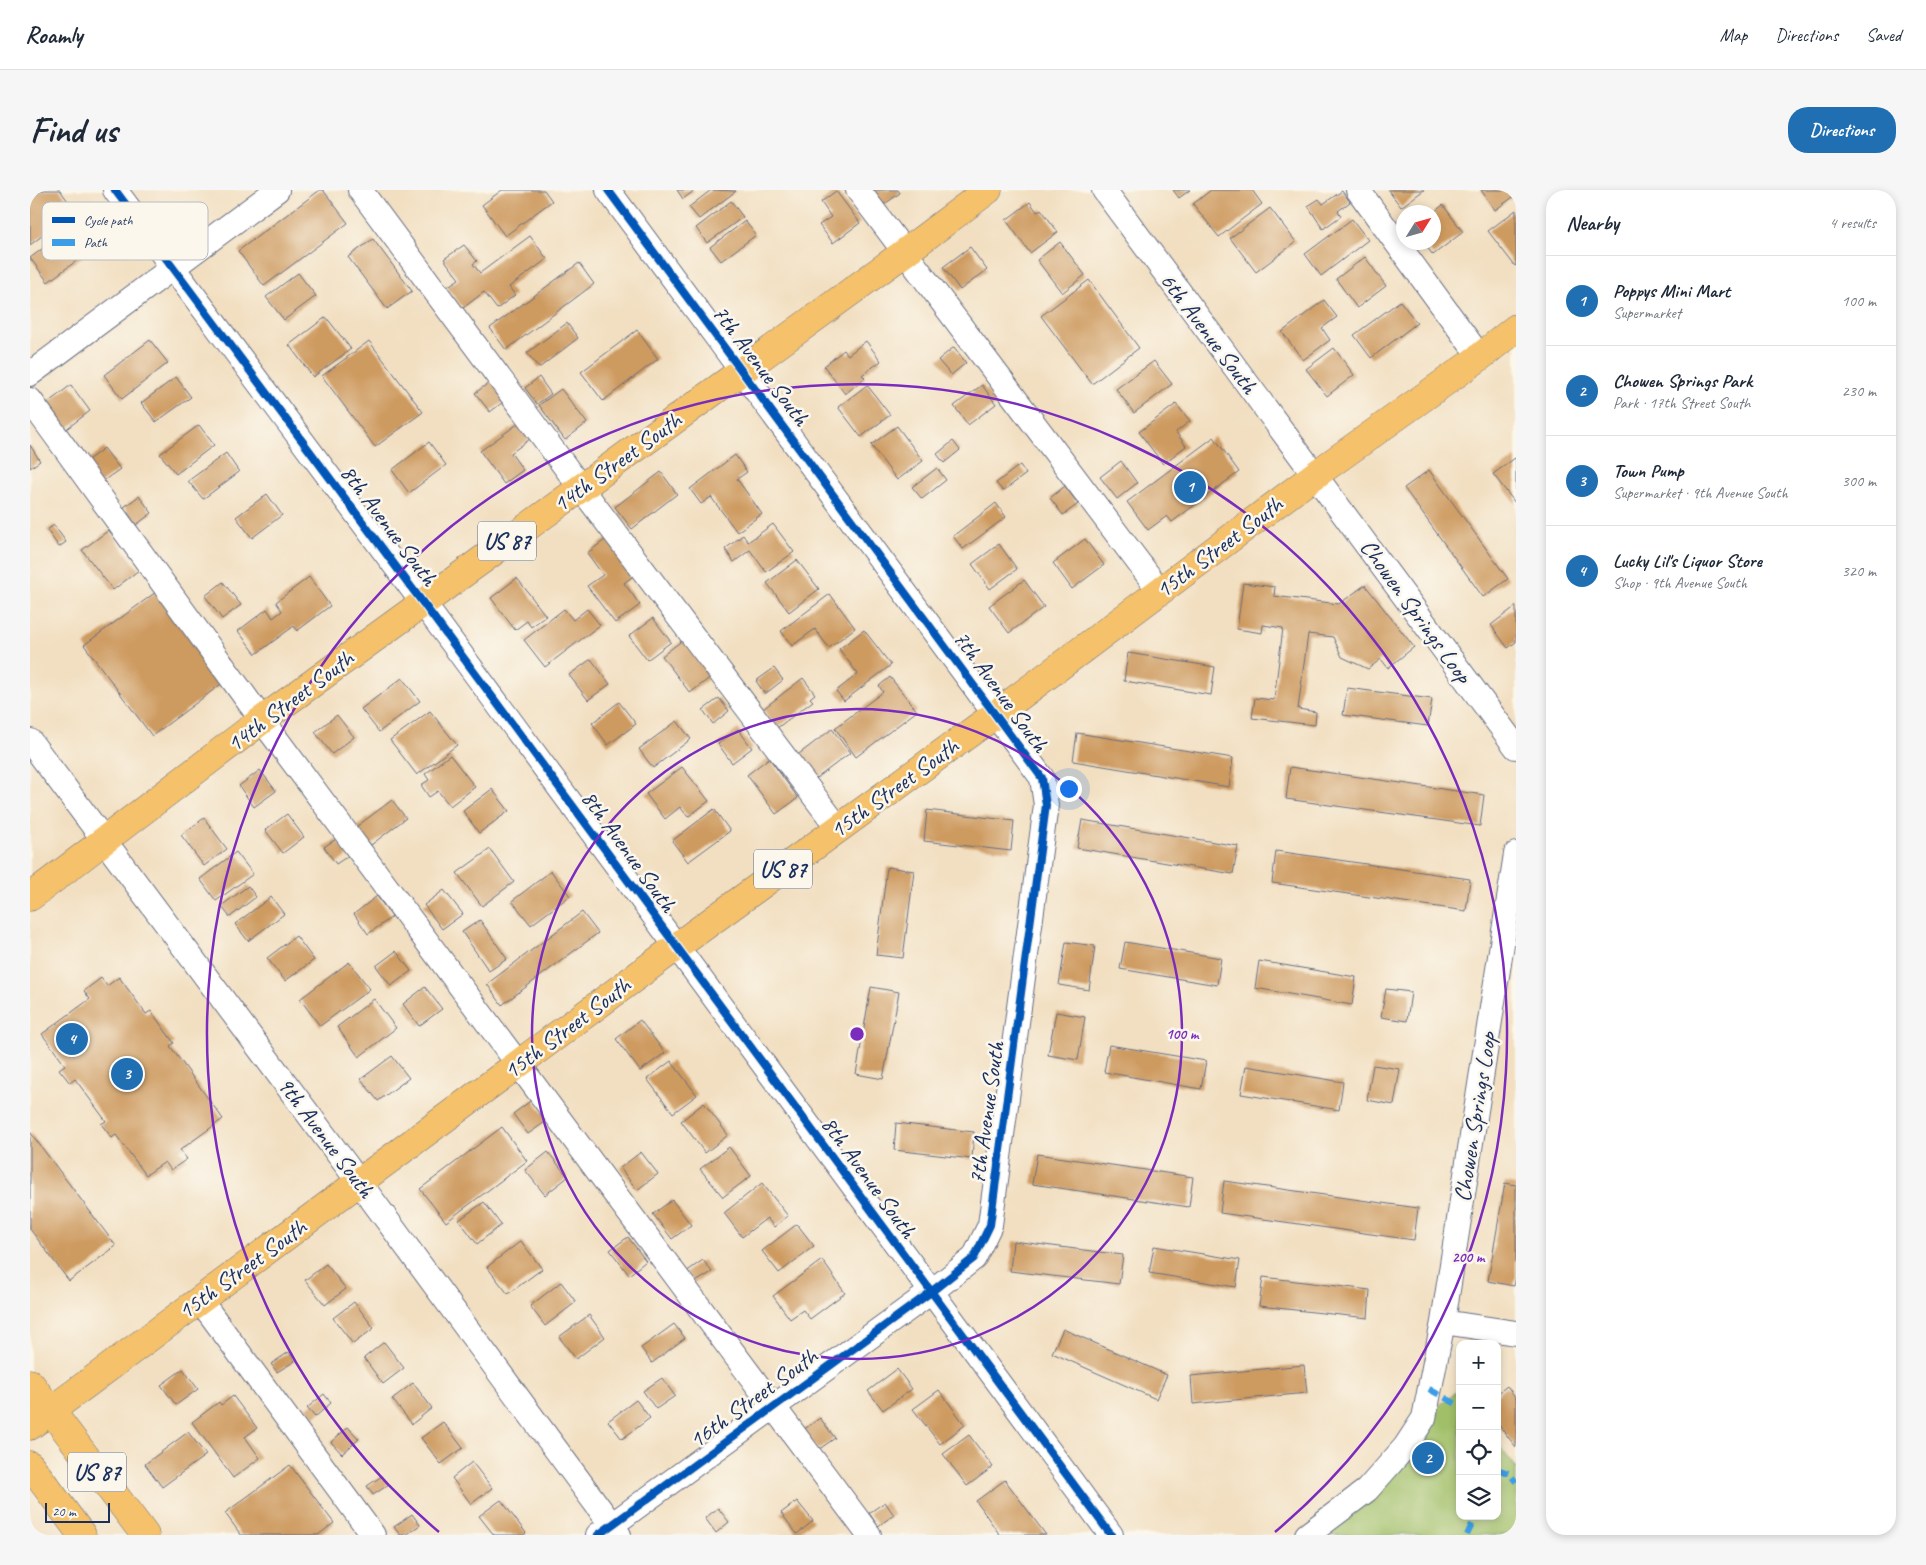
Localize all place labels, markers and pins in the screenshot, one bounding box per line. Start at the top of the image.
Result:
pin: 1 [1174,468,1206,506]
pin: 4 [56,1020,88,1058]
centre of rings [848,1025,866,1043]
pin: 3 [111,1055,143,1093]
pin: 2 [1412,1439,1444,1477]

